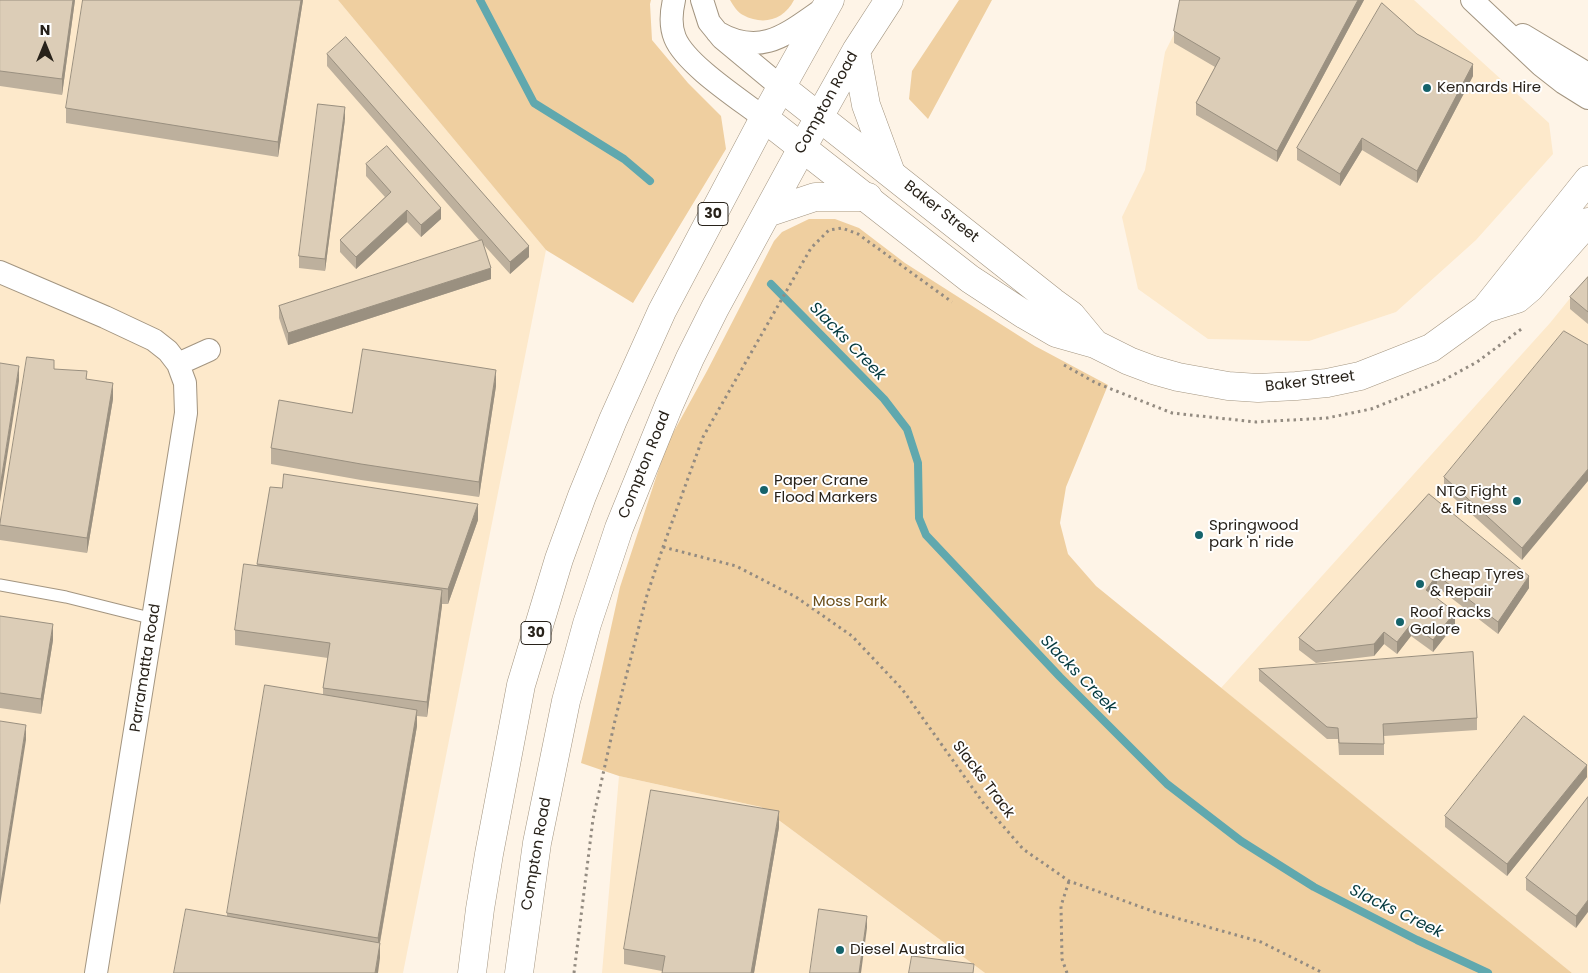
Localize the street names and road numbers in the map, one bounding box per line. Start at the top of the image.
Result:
street label: Compton Road [791,49,863,157]
street label: Baker Street [900,177,982,247]
road number: 30 [698,202,728,225]
street label: Baker Street [1264,368,1356,396]
street label: Compton Road [615,409,675,521]
street label: Parramatta Road [127,602,165,734]
road number: 30 [521,622,551,644]
street label: Slacks Track [948,738,1018,822]
street label: Compton Road [518,796,556,912]

